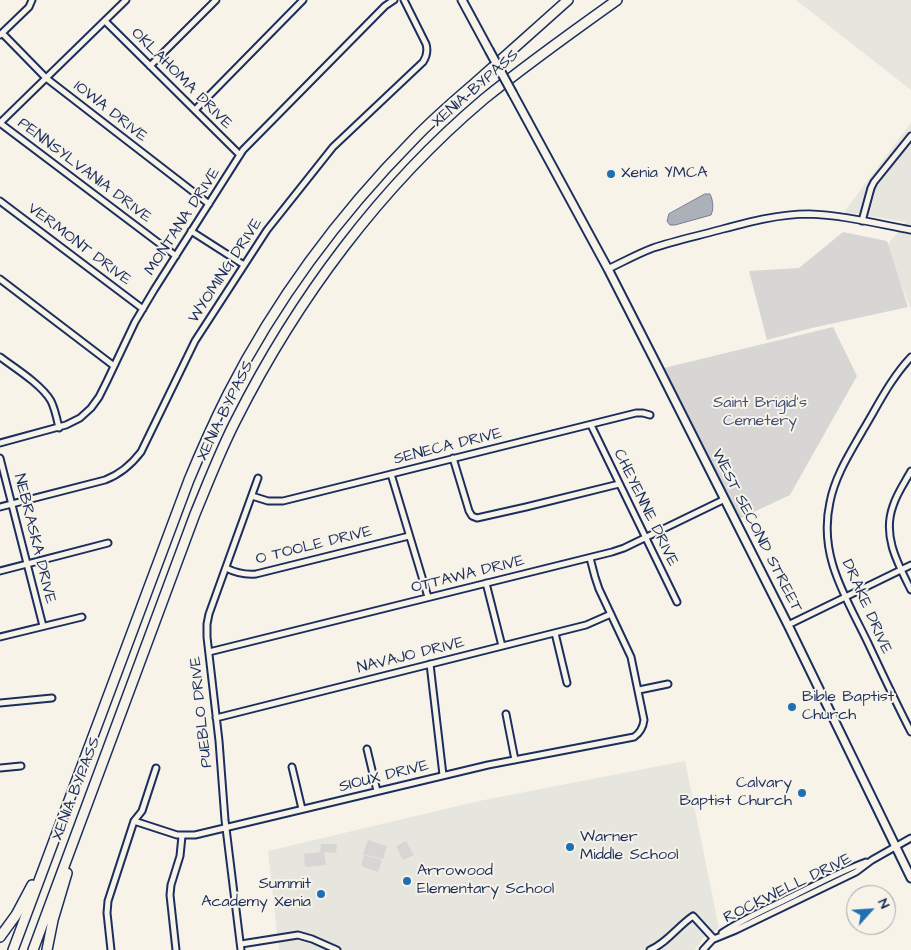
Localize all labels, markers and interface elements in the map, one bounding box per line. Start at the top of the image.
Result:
street label: OKLAHOMA DRIVE [126,24,236,134]
street label: XENIA BYPASS [429,46,523,132]
street label: IOWA DRIVE [69,77,151,147]
street label: PENNSYLVANIA DRIVE [13,114,155,228]
place label: Xenia YMCA [621,164,708,184]
street label: MONTANA DRIVE [141,165,225,279]
marker: Xenia YMCA [605,168,617,180]
street label: VERMONT DRIVE [23,200,135,290]
street label: WYOMING DRIVE [185,215,267,327]
street label: XENIA BYPASS [193,358,259,464]
park label: Saint Brigid’s Cemetery [713,394,807,432]
street label: SENECA DRIVE [392,424,504,470]
street label: CHEYENNE DRIVE [608,446,682,570]
street label: WEST SECOND STREET [707,446,805,616]
street label: NEBRASKA DRIVE [9,472,59,606]
street label: O TOOLE DRIVE [254,522,374,570]
street label: OTTAWA DRIVE [409,552,527,598]
street label: DRAKE DRIVE [837,557,895,657]
street label: NAVAJO DRIVE [355,633,467,679]
street label: PUEBLO DRIVE [187,655,217,769]
place label: Bible Baptist Church [802,688,894,726]
marker: Bible Baptist Church [786,701,798,713]
street label: XENIA BYPASS [48,735,106,843]
street label: SIOUX DRIVE [337,757,431,797]
place label: Calvary Baptist Church [680,774,792,812]
marker: Calvary Baptist Church [796,787,808,799]
place label: Warner Middle School [580,828,678,866]
marker: Warner Middle School [564,841,576,853]
street label: ROCKWELL DRIVE [721,850,855,928]
place label: Arrowood Elementary School [417,862,554,900]
place label: Summit Academy Xenia [201,875,311,913]
marker: Arrowood Elementary School [401,875,413,887]
north arrow [846,885,896,935]
marker: Summit Academy Xenia [315,888,327,900]
text: N [873,896,894,912]

